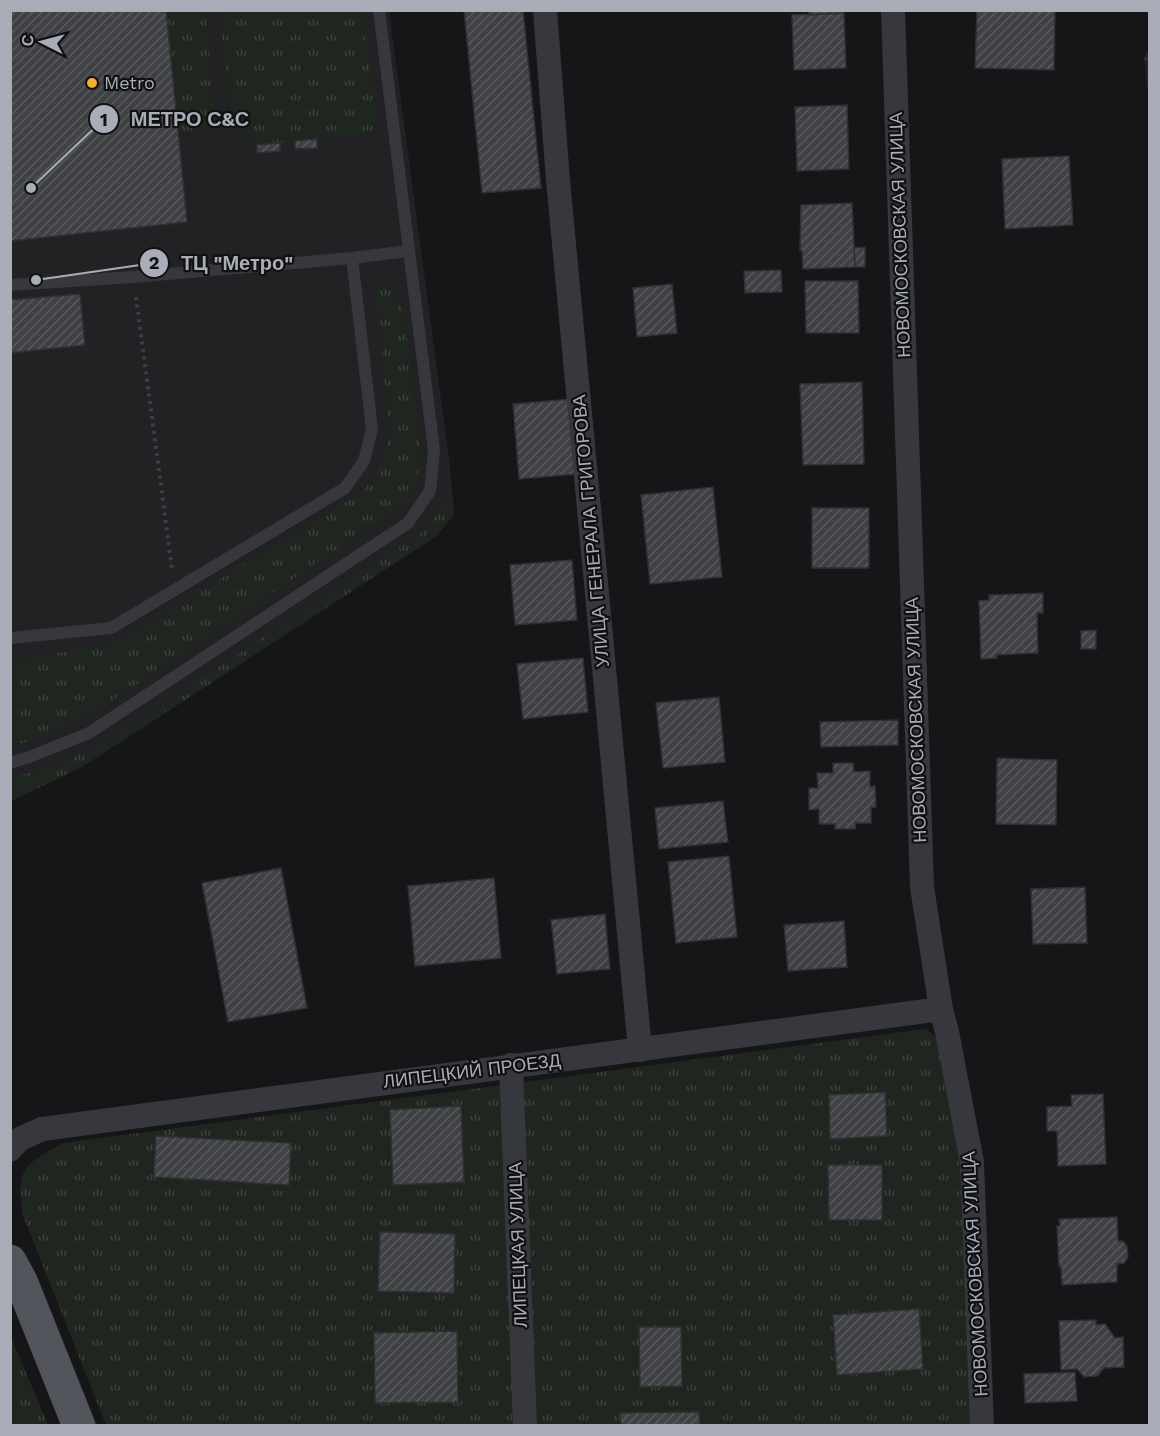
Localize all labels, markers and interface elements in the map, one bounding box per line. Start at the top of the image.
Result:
north arrow [12,12,72,72]
text: С [18,33,38,47]
place label: Metro [104,72,155,93]
marker: Metro [85,76,99,90]
callout: МЕТРО С&С [89,100,261,138]
text: МЕТРО С&С [131,107,249,131]
text: 1 [100,109,108,130]
street label: НОВОМОСКОВСКАЯ УЛИЦА [885,112,914,358]
callout: ТЦ "Метро" [139,244,305,282]
text: ТЦ "Метро" [181,251,293,275]
text: 2 [149,252,159,273]
street label: УЛИЦА ГЕНЕРАЛА ГРИГОРОВА [568,394,613,668]
street label: НОВОМОСКОВСКАЯ УЛИЦА [901,597,930,843]
street label: ЛИПЕЦКИЙ ПРОЕЗД [382,1049,562,1092]
street label: НОВОМОСКОВСКАЯ УЛИЦА [958,1151,991,1397]
street label: ЛИПЕЦКАЯ УЛИЦА [504,1162,531,1328]

